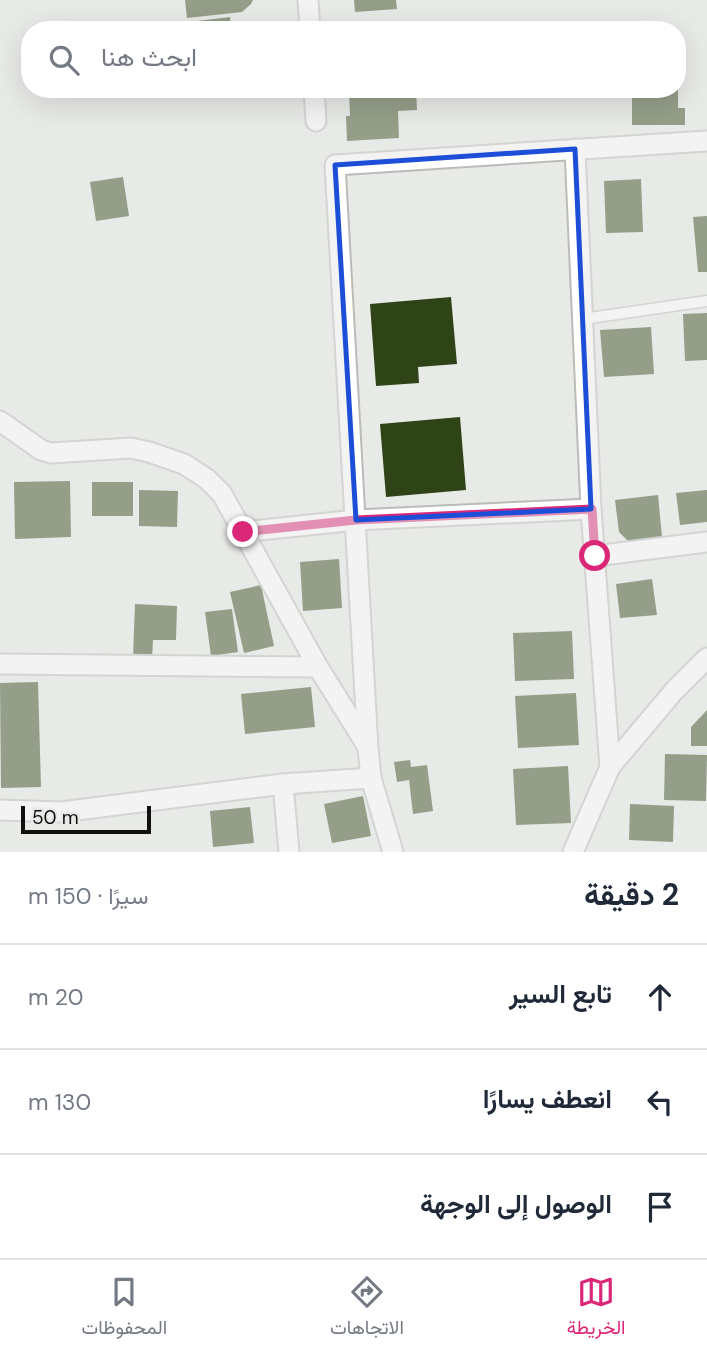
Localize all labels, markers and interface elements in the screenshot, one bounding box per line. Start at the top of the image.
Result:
search box [21,21,686,98]
text: ابحث هنا [101,40,197,74]
icon: search [45,41,83,79]
route end [227,516,258,547]
route start [579,540,610,571]
scale bar [21,803,150,835]
text: 50 m [32,805,79,830]
text: 2 دقيقة [584,875,679,914]
text: سيرًا · 150 m [28,881,148,911]
text: تابع السير [509,977,612,1011]
icon: ahead [641,978,679,1016]
text: 20 m [28,982,83,1012]
text: انعطف يسارًا [483,1082,612,1116]
icon: left [641,1083,679,1121]
text: 130 m [28,1087,91,1117]
text: الوصول إلى الوجهة [420,1187,612,1221]
icon: arrive [641,1188,679,1226]
tab: المحفوظات [82,1273,167,1344]
tab: الاتجاهات [330,1273,404,1344]
tab: الخريطة [567,1273,626,1344]

